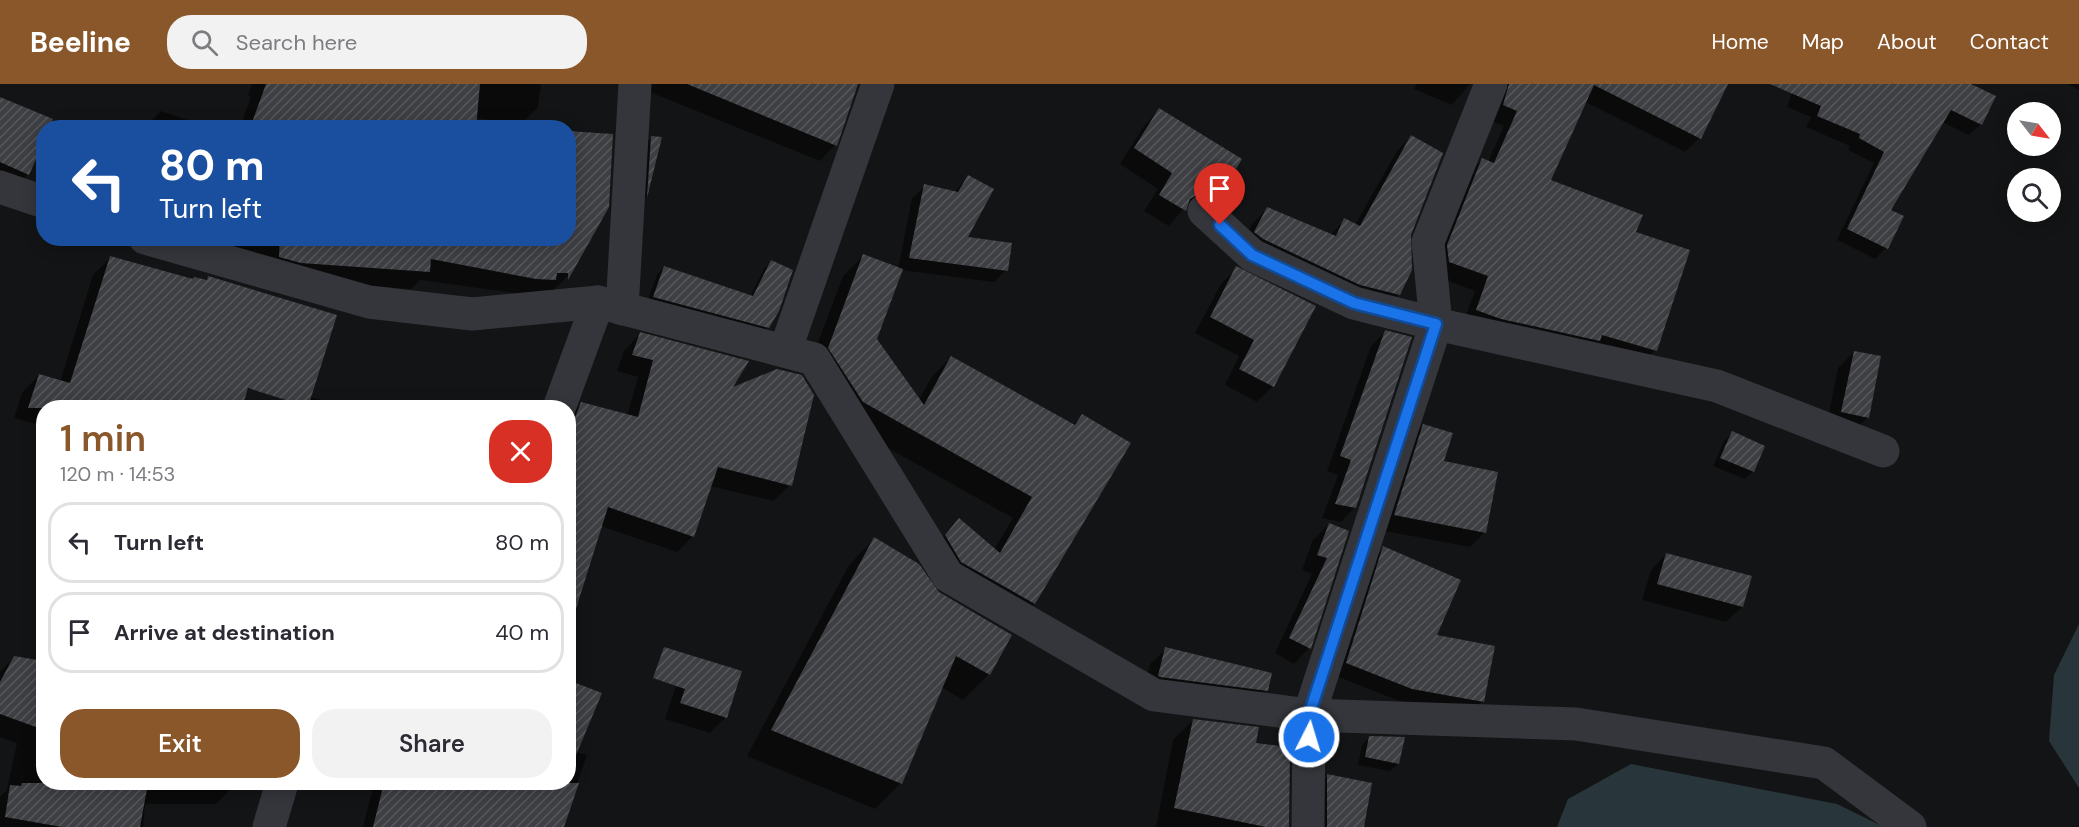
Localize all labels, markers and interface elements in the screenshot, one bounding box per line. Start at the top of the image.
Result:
search box [167,15,587,69]
text: Beeline [30,24,131,61]
icon: search [188,26,221,59]
text: Search here [236,28,357,57]
text: Home [1711,28,1769,56]
text: Map [1802,28,1844,56]
text: About [1877,28,1937,56]
text: Contact [1970,28,2049,56]
north arrow [2007,102,2061,156]
map controls [2007,102,2061,222]
text: 80 m [159,138,265,193]
icon: left [60,144,138,222]
pin [1194,163,1245,225]
button: search [2007,168,2061,222]
icon: arrive [1203,172,1236,205]
text: Turn left [159,191,262,226]
text: 1 min [60,415,146,462]
button: close [489,420,552,483]
text: 120 m · 14:53 [60,461,175,487]
icon: left [63,526,96,559]
text: Turn left [114,528,204,557]
text: 80 m [495,528,549,557]
icon: arrive [63,616,96,649]
text: Arrive at destination [114,618,335,647]
text: 40 m [495,618,549,647]
position arrow [1277,705,1341,769]
button: Exit [60,709,300,778]
button: Share [312,709,552,778]

